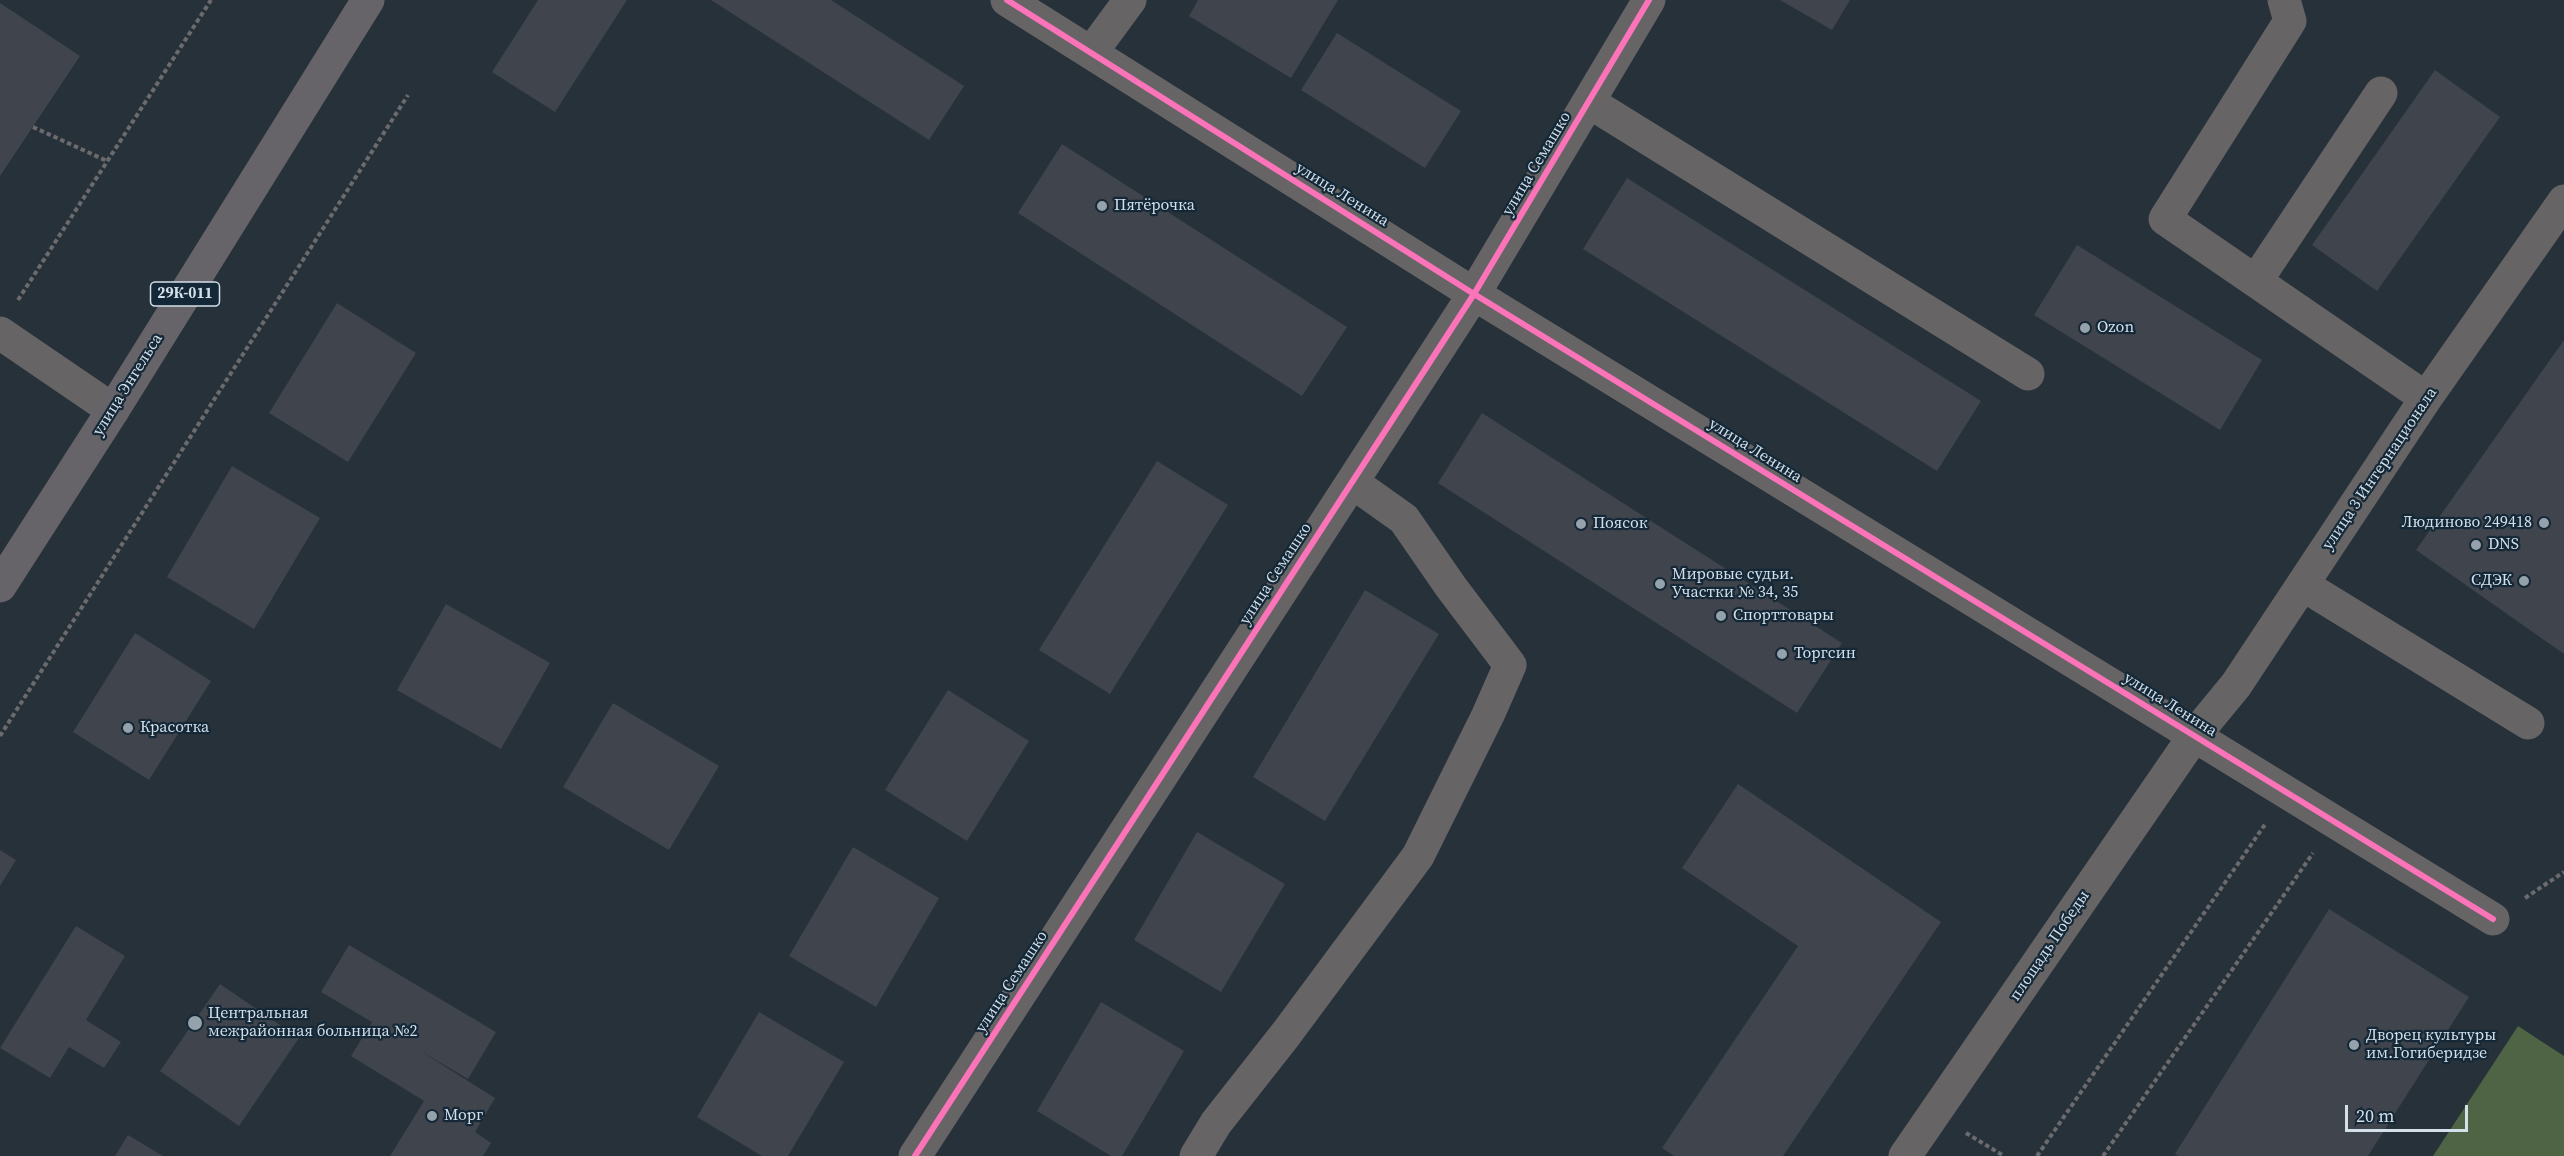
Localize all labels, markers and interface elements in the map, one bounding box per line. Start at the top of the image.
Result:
street label: улица Семашко [1498,109,1576,219]
street label: улица Ленина [1292,159,1392,231]
place label: Пятёрочка [1114,196,1195,216]
marker: Пятёрочка [1095,199,1109,213]
road number: 29К-011 [150,282,219,306]
place label: Ozon [2097,318,2134,338]
marker: Ozon [2078,321,2092,335]
street label: улица Энгельса [89,330,167,440]
street label: улица 3 Интернационала [2318,384,2442,554]
street label: улица Ленина [1705,415,1805,487]
place label: Людиново 249418 [2402,513,2532,533]
place label: Поясок [1593,514,1648,534]
marker: Людиново 249418 [2537,516,2551,530]
marker: Поясок [1574,517,1588,531]
street label: улица Семашко [1236,519,1316,629]
place label: DNS [2488,535,2519,555]
marker: DNS [2469,538,2483,552]
place label: Мировые судьи. Участки № 34, 35 [1672,565,1798,603]
place label: СДЭК [2471,571,2512,591]
marker: СДЭК [2517,574,2531,588]
marker: Мировые судьи. Участки № 34, 35 [1653,577,1667,591]
place label: Спорттовары [1733,606,1834,626]
marker: Спорттовары [1714,609,1728,623]
place label: Торгсин [1794,644,1856,664]
marker: Торгсин [1775,647,1789,661]
street label: улица Ленина [2120,669,2220,741]
place label: Красотка [140,718,209,738]
marker: Красотка [121,721,135,735]
street label: площадь Победы [2006,887,2094,1005]
street label: улица Семашко [972,927,1052,1037]
place label: Центральная межрайонная больница №2 [208,1004,418,1042]
marker: Центральная межрайонная больница №2 [186,1014,204,1032]
place label: Дворец культуры им.Гогиберидзе [2366,1026,2496,1064]
marker: Дворец культуры им.Гогиберидзе [2347,1038,2361,1052]
scale bar [2348,1093,2471,1131]
text: 20 m [2356,1103,2394,1128]
place label: Морг [444,1106,483,1126]
marker: Морг [425,1109,439,1123]

